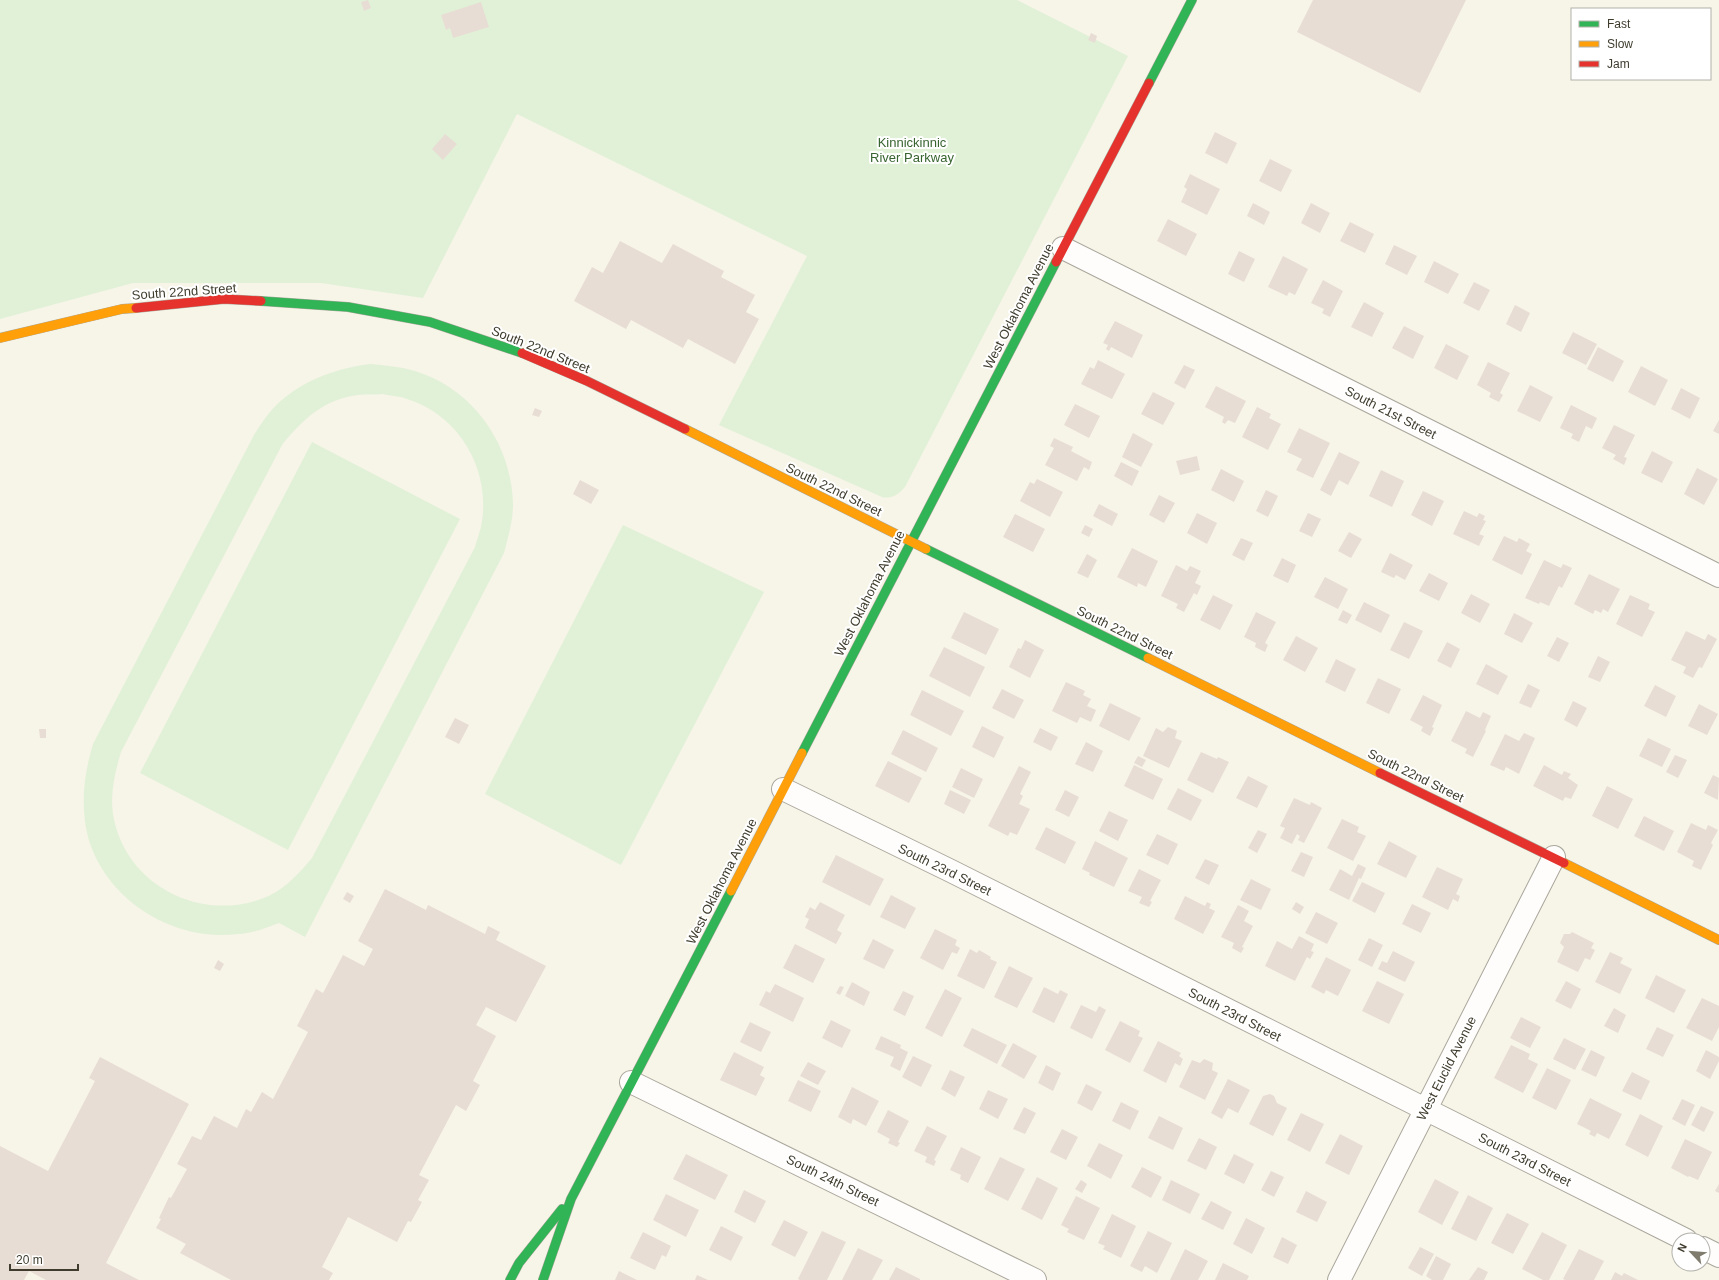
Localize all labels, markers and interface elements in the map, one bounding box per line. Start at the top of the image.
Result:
legend [1571,8,1711,80]
text: Fast [1607,17,1631,31]
text: Slow [1607,37,1633,51]
text: Jam [1607,57,1630,71]
park label: Kinnickinnic River Parkway [870,135,954,165]
street label: West Oklahoma Avenue [980,241,1057,372]
street label: South 22nd Street [131,280,237,303]
street label: South 22nd Street [489,323,593,376]
street label: South 21st Street [1343,383,1439,442]
street label: South 22nd Street [783,460,885,519]
street label: West Oklahoma Avenue [831,528,908,659]
street label: South 22nd Street [1074,603,1176,662]
street label: South 22nd Street [1365,746,1467,805]
street label: West Oklahoma Avenue [683,816,760,947]
street label: South 23rd Street [896,840,994,899]
street label: South 23rd Street [1186,985,1284,1044]
street label: West Euclid Avenue [1414,1014,1479,1123]
street label: South 23rd Street [1476,1130,1574,1189]
street label: South 24th Street [784,1152,882,1210]
north arrow [1671,1232,1711,1272]
text: N [1675,1241,1689,1254]
scale bar [10,1246,78,1272]
text: 20 m [16,1253,43,1267]

